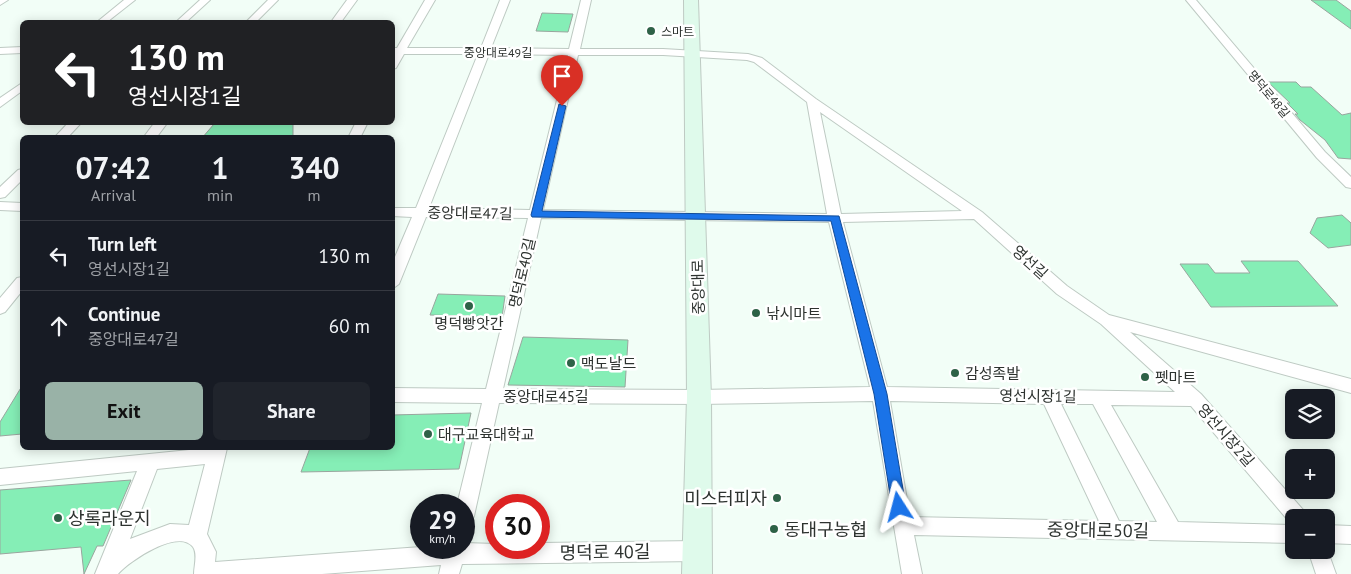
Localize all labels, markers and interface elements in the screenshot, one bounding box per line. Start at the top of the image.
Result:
place label: 스마트 [661,24,694,39]
marker: 스마트 [645,25,657,37]
text: 130 m [128,34,225,80]
icon: left [45,40,110,105]
street label: 중앙대로49길 [464,45,532,60]
pin [541,55,583,106]
icon: arrive [548,62,576,90]
street label: 명덕로48길 [1245,67,1293,121]
text: 영선시장1길 [128,82,241,110]
text: 07:42 [75,148,152,187]
text: 1 [212,148,229,187]
text: 340 [288,148,340,187]
text: Arrival [91,185,136,205]
text: min [207,185,233,205]
text: m [308,185,321,205]
street label: 중앙대로47길 [427,203,513,223]
text: Turn left [88,232,157,256]
street label: 명덕로40길 [505,236,539,310]
street label: 영선길 [1008,241,1052,283]
icon: left [45,242,73,270]
text: 130 m [318,244,370,268]
text: 영선시장1길 [88,259,170,279]
street label: 중앙대로 [688,259,708,315]
marker: 명덕빵앗간 [463,300,475,312]
text: Continue [88,302,160,326]
place label: 낚시마트 [766,304,821,323]
marker: 낚시마트 [750,307,762,319]
icon: ahead [45,312,73,340]
text: 60 m [329,314,370,338]
place label: 명덕빵앗간 [434,314,504,333]
text: 중앙대로47길 [88,329,179,349]
place label: 맥도날드 [581,354,636,373]
marker: 맥도날드 [565,357,577,369]
place label: 감성족발 [965,364,1020,383]
marker: 감성족발 [949,367,961,379]
place label: 펫마트 [1155,368,1197,387]
marker: 펫마트 [1139,371,1151,383]
button: Exit [45,382,203,440]
button: Share [213,382,370,440]
street label: 영선시장1길 [999,386,1077,406]
street label: 중앙대로45길 [503,387,589,406]
map controls [1285,389,1335,559]
button: layers [1285,389,1335,439]
street label: 영선시장2길 [1194,400,1258,470]
place label: 대구교육대학교 [438,425,535,444]
marker: 대구교육대학교 [422,428,434,440]
button: + [1285,449,1335,499]
position arrow [872,480,924,532]
place label: 미스터피자 [684,487,767,510]
marker: 미스터피자 [771,492,783,504]
speed limit sign: 30 [485,494,550,559]
text: 29 [428,504,457,536]
place label: 상록라운지 [68,507,151,530]
button: − [1285,509,1335,559]
marker: 상록라운지 [52,512,64,524]
place label: 동대구농협 [784,518,867,541]
street label: 중앙대로50길 [1047,518,1149,542]
marker: 동대구농협 [768,523,780,535]
text: km/h [429,531,456,546]
street label: 명덕로 40길 [559,540,651,564]

